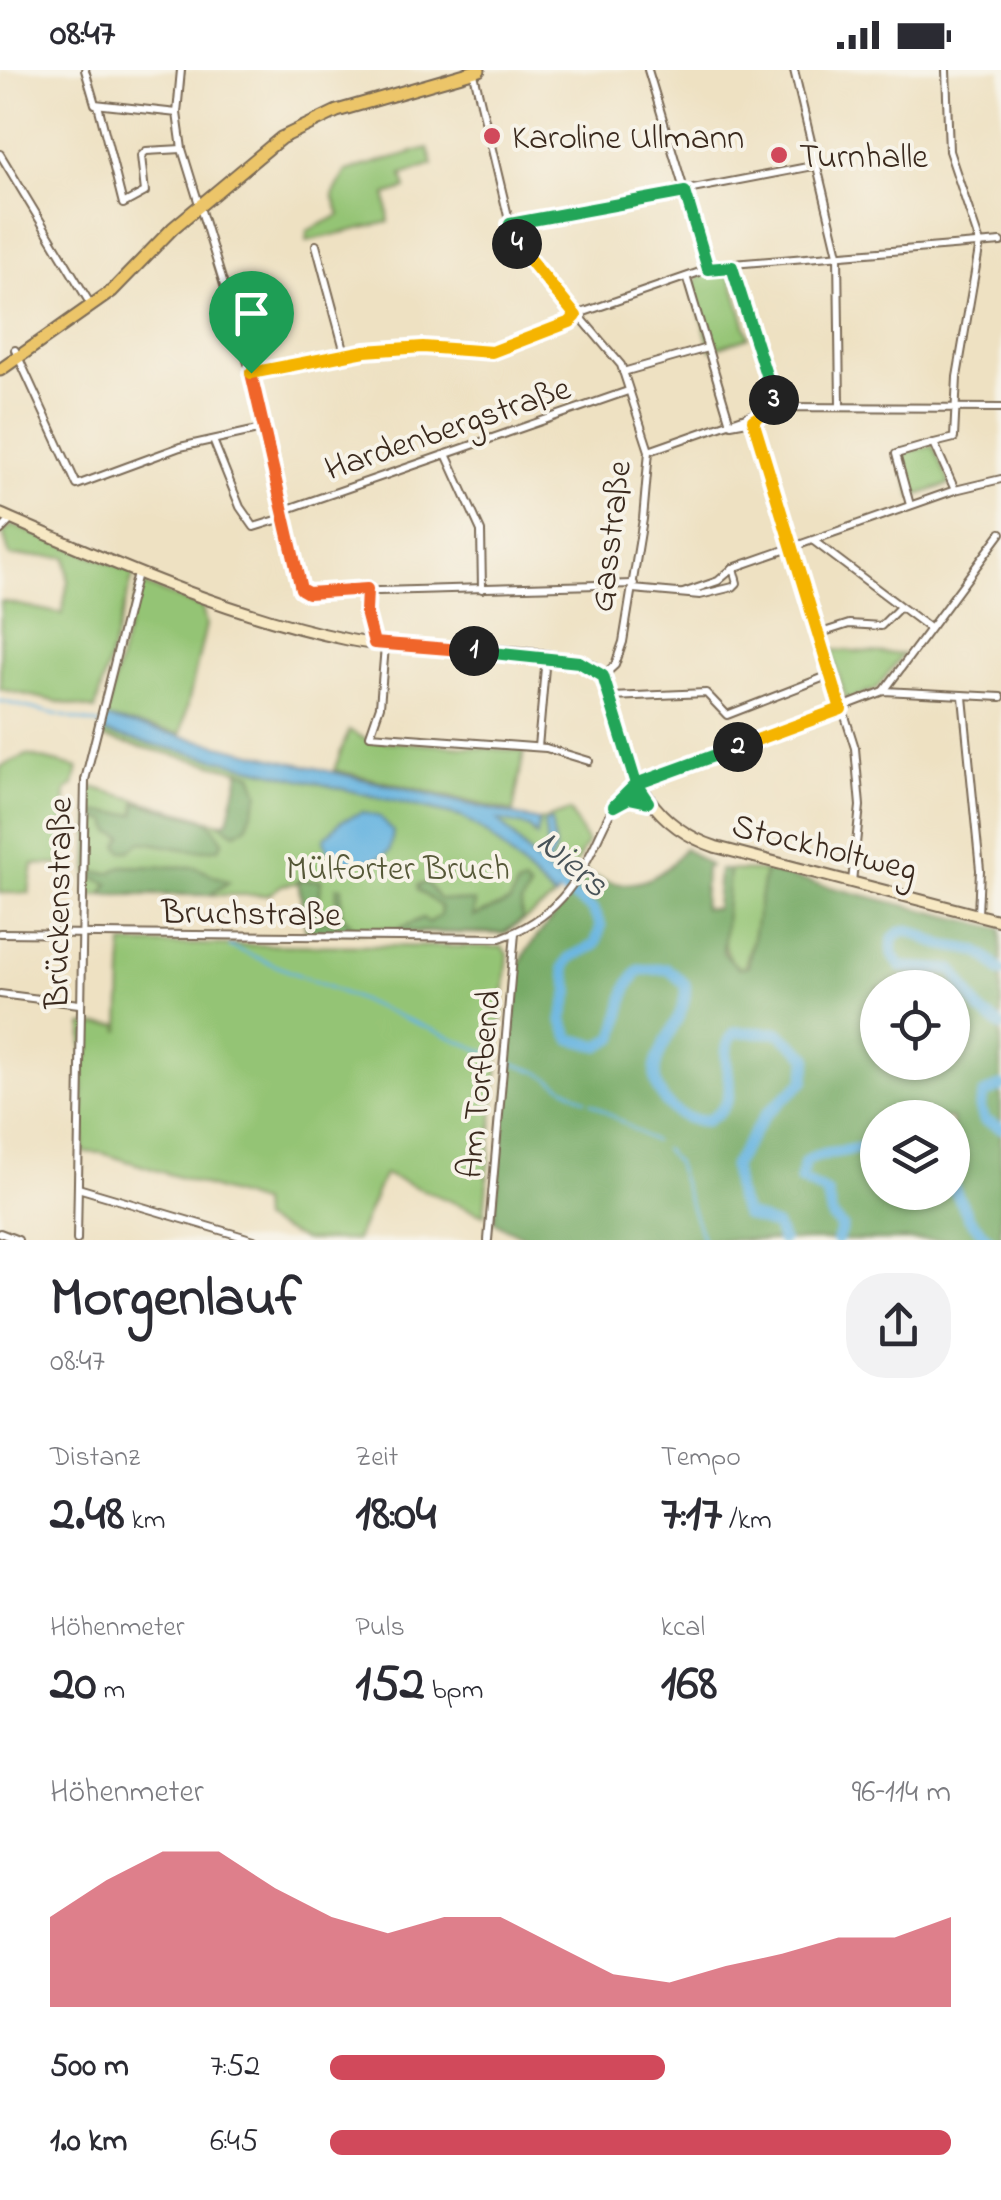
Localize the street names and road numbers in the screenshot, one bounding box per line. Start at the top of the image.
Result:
street label: Hardenbergstraße [318,364,578,496]
street label: Gasstraße [578,458,647,615]
street label: Brückenstraße [33,797,88,1010]
street label: Stockholtweg [726,802,922,897]
street label: Bruchstraße [160,888,342,943]
street label: Am Torfbend [446,988,517,1181]

